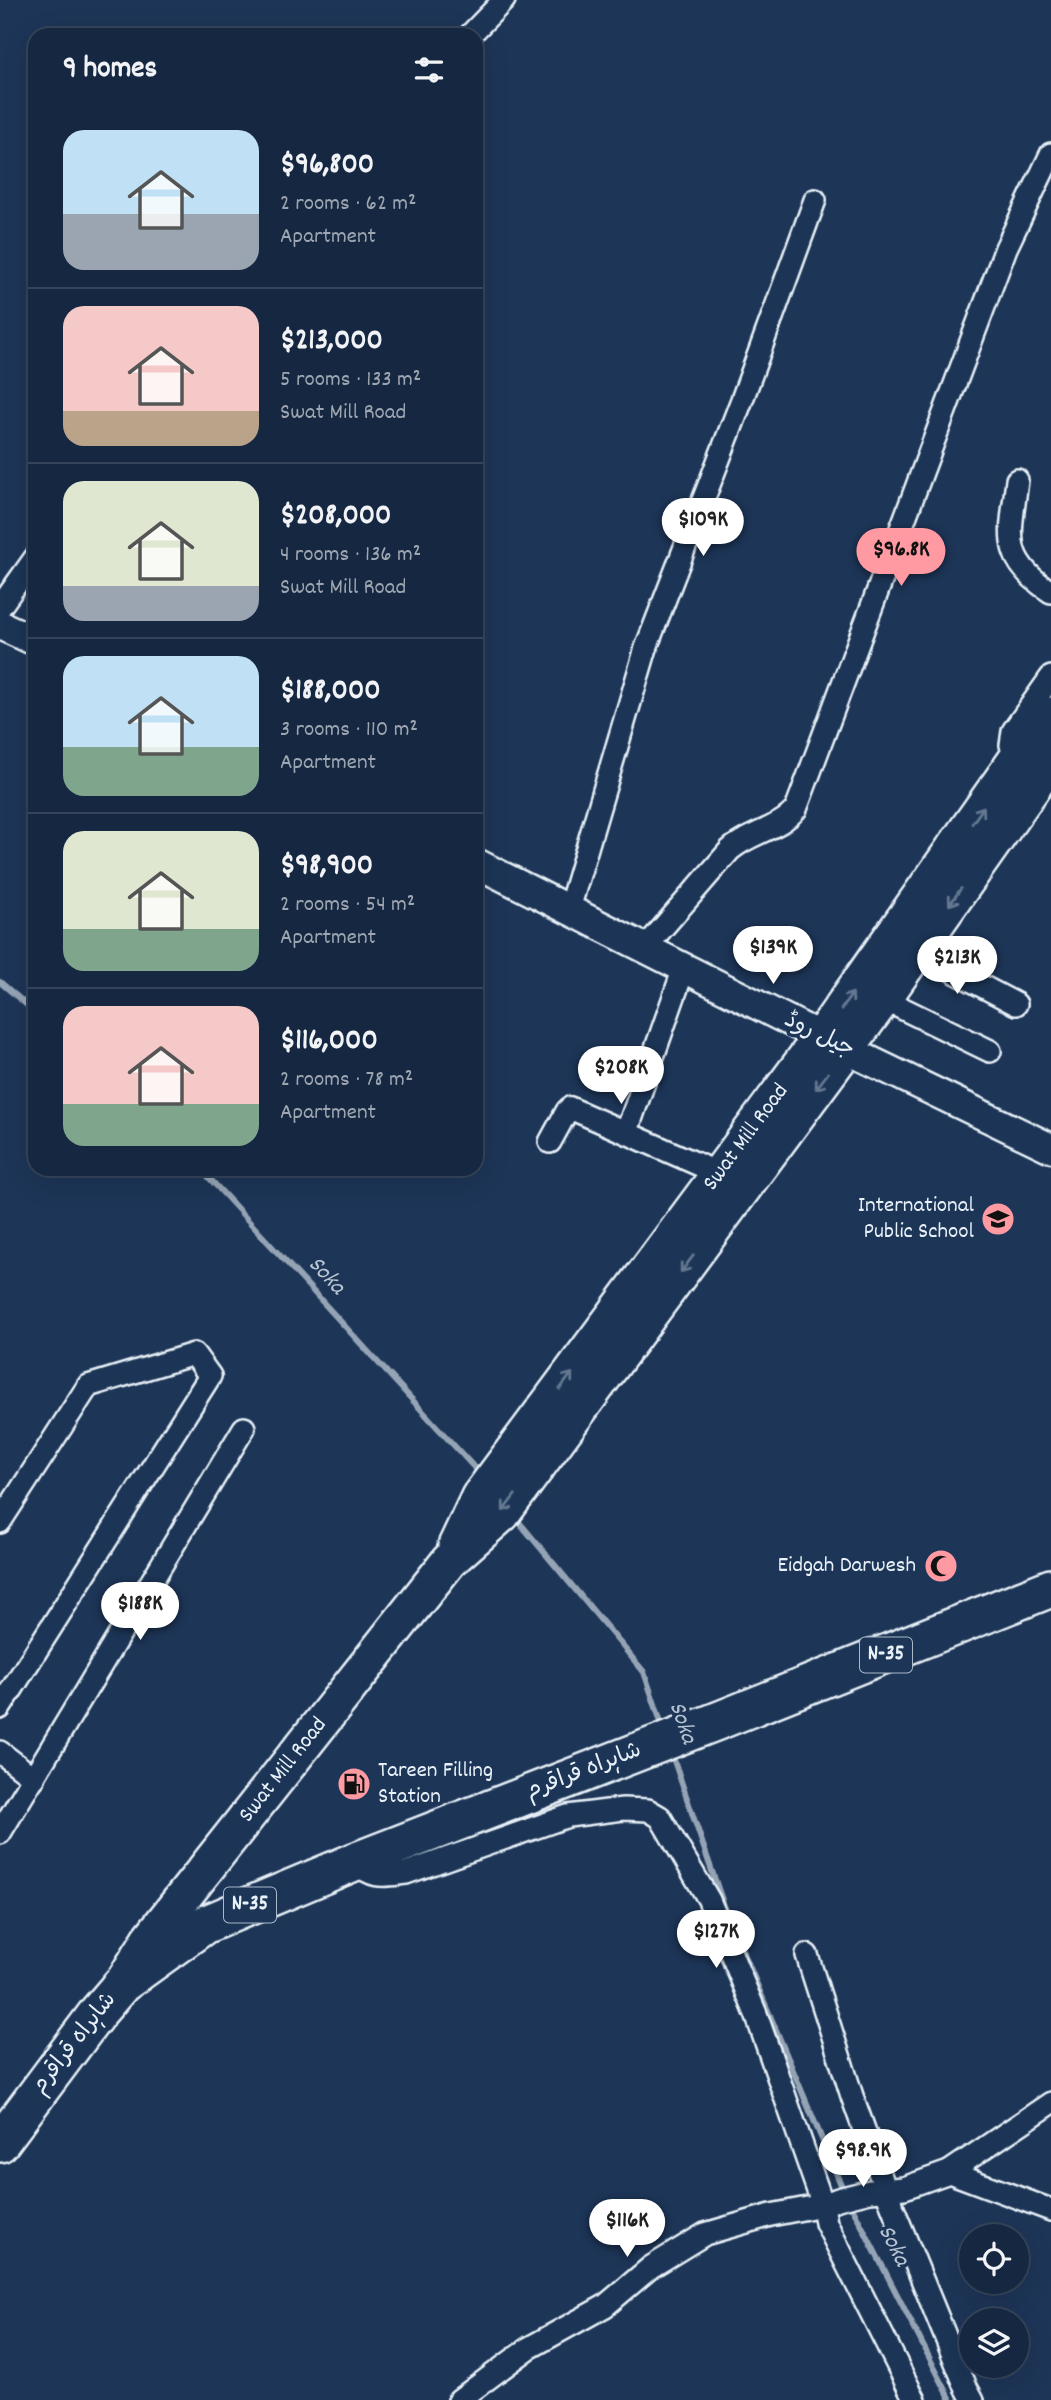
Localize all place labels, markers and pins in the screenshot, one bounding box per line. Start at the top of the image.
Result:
pin: $109K [654,498,752,558]
pin: $96.8K [844,528,958,588]
pin: $139K [724,926,822,986]
pin: $213K [908,936,1006,996]
pin: $208K [572,1046,670,1106]
place label: International Public School [858,1190,975,1249]
school or university icon: International Public School [979,1200,1017,1238]
mosque icon: Eidgah Darwesh [922,1547,960,1585]
place label: Eidgah Darwesh [778,1550,916,1583]
pin: $188K [91,1582,189,1642]
place label: Tareen Filling Station [378,1755,493,1814]
fuel station icon: Tareen Filling Station [335,1765,373,1803]
pin: $127K [667,1910,765,1970]
pin: $98.9K [806,2130,920,2189]
pin: $116K [578,2200,676,2259]

